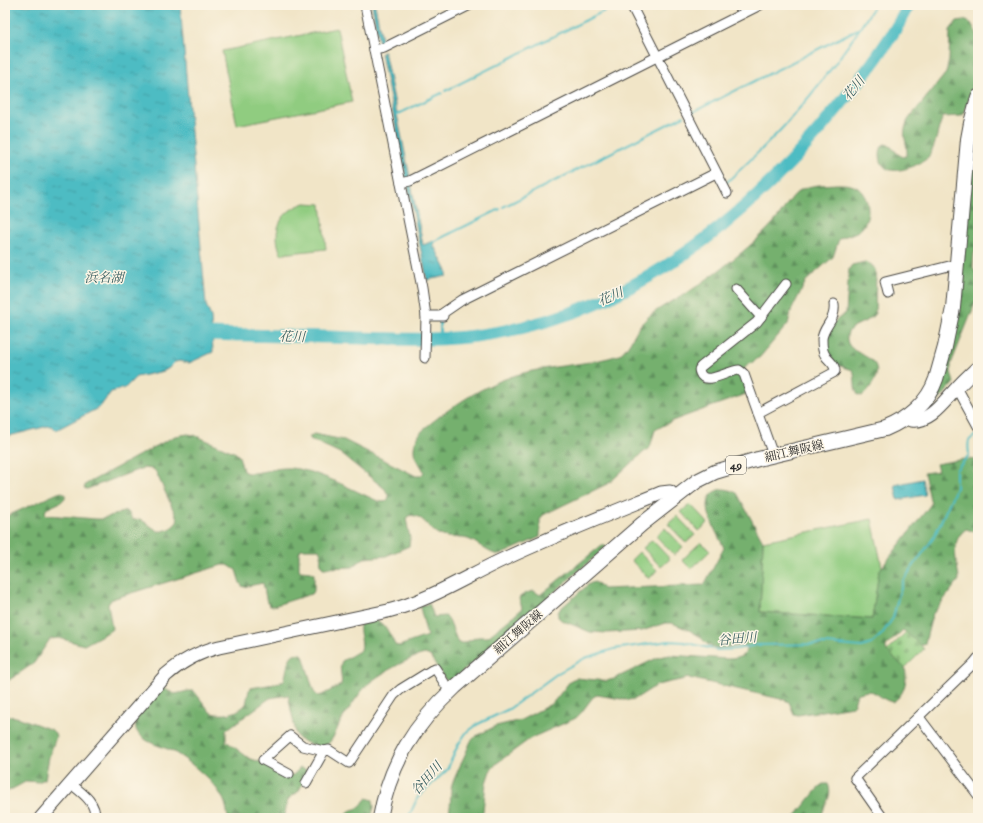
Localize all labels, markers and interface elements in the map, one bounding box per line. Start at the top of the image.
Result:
water label: 花川 [839,72,869,104]
water label: 浜名湖 [84,270,125,286]
water label: 花川 [595,284,627,309]
water label: 花川 [279,329,307,345]
street label: 細江舞阪線 [763,437,825,466]
road number: 49 [726,456,746,474]
street label: 細江舞阪線 [491,607,546,658]
water label: 谷田川 [717,629,759,649]
water label: 谷田川 [408,757,447,799]

